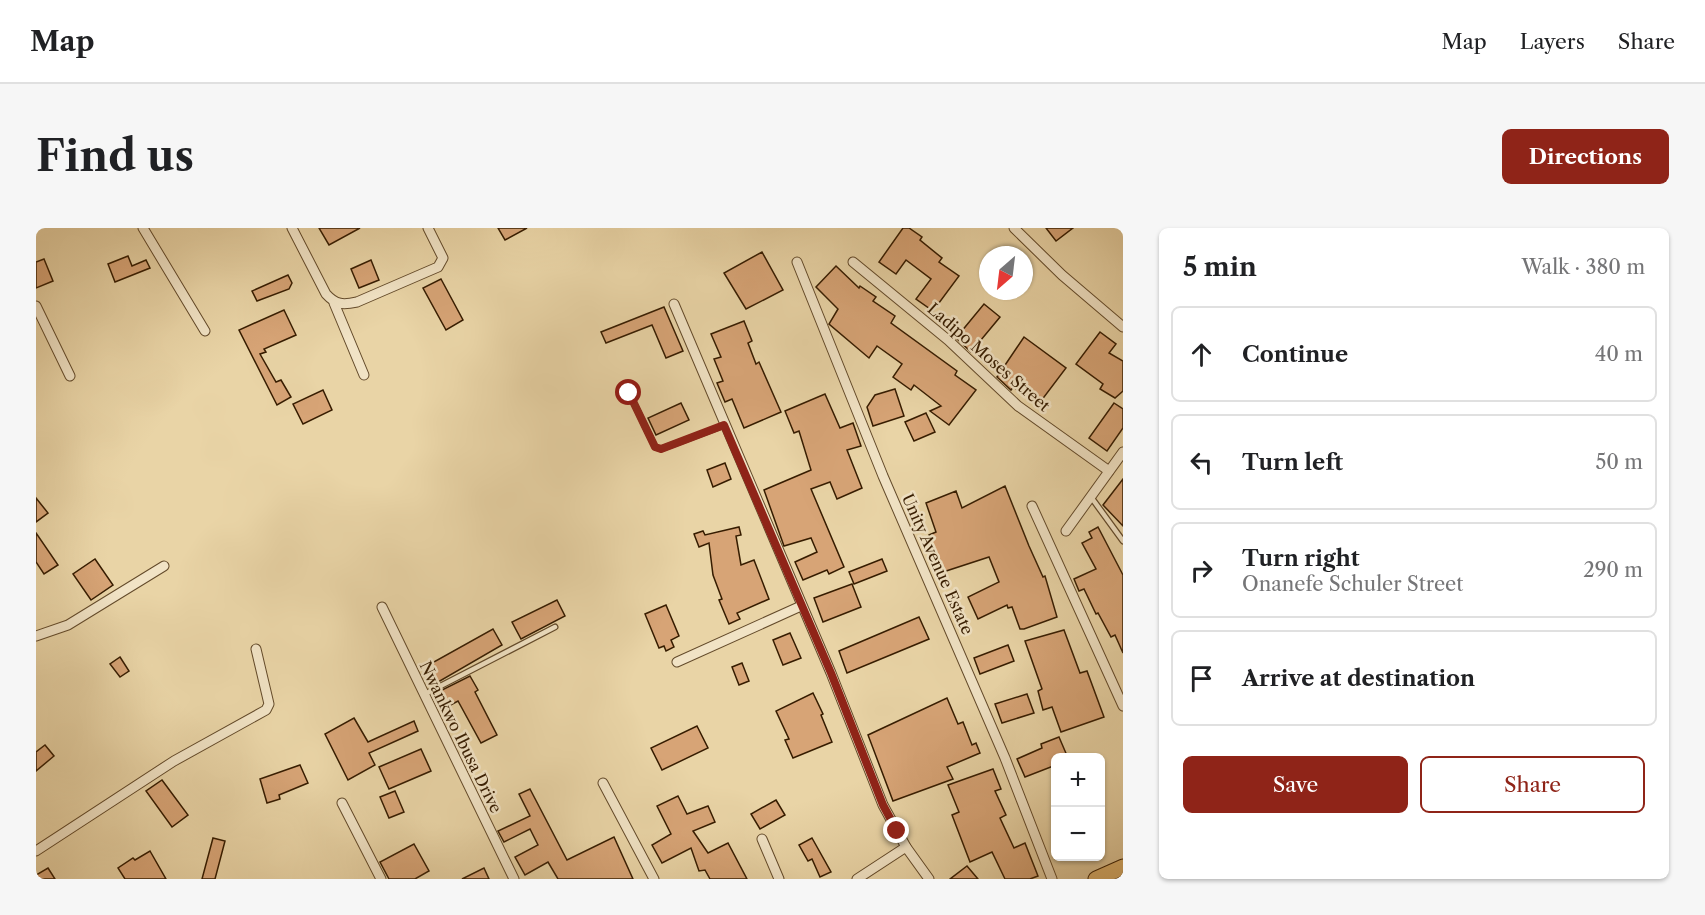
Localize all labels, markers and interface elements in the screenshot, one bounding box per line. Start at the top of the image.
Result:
text: Map [30,24,94,58]
text: Map [1442,29,1487,54]
text: Layers [1520,29,1585,54]
text: Share [1618,29,1675,54]
button: Directions [1502,129,1669,184]
text: Find us [36,130,194,182]
north arrow [979,246,1033,300]
text: 5 min [1183,251,1257,283]
text: Walk · 380 m [1521,255,1645,279]
street label: Ladipo Moses Street [924,298,1055,416]
icon: ahead [1185,338,1218,371]
text: Continue [1242,341,1348,368]
text: 40 m [1595,342,1643,366]
route start [615,379,641,405]
icon: left [1185,446,1218,479]
text: Turn left [1242,449,1343,476]
text: 50 m [1596,450,1643,474]
street label: Unity Avenue Estate [898,490,978,638]
text: Turn right [1242,545,1360,572]
icon: right [1185,554,1218,587]
text: 290 m [1583,558,1643,582]
text: Onanefe Schuler Street [1242,572,1463,596]
street label: Nwankwo Ibusa Drive [416,658,506,816]
icon: arrive [1185,662,1218,695]
text: Arrive at destination [1242,665,1475,692]
map controls [1051,753,1105,861]
button: + [1051,753,1105,807]
button: Save [1183,756,1408,813]
button: Share [1420,756,1645,813]
button: − [1051,807,1105,861]
route end [883,817,909,843]

